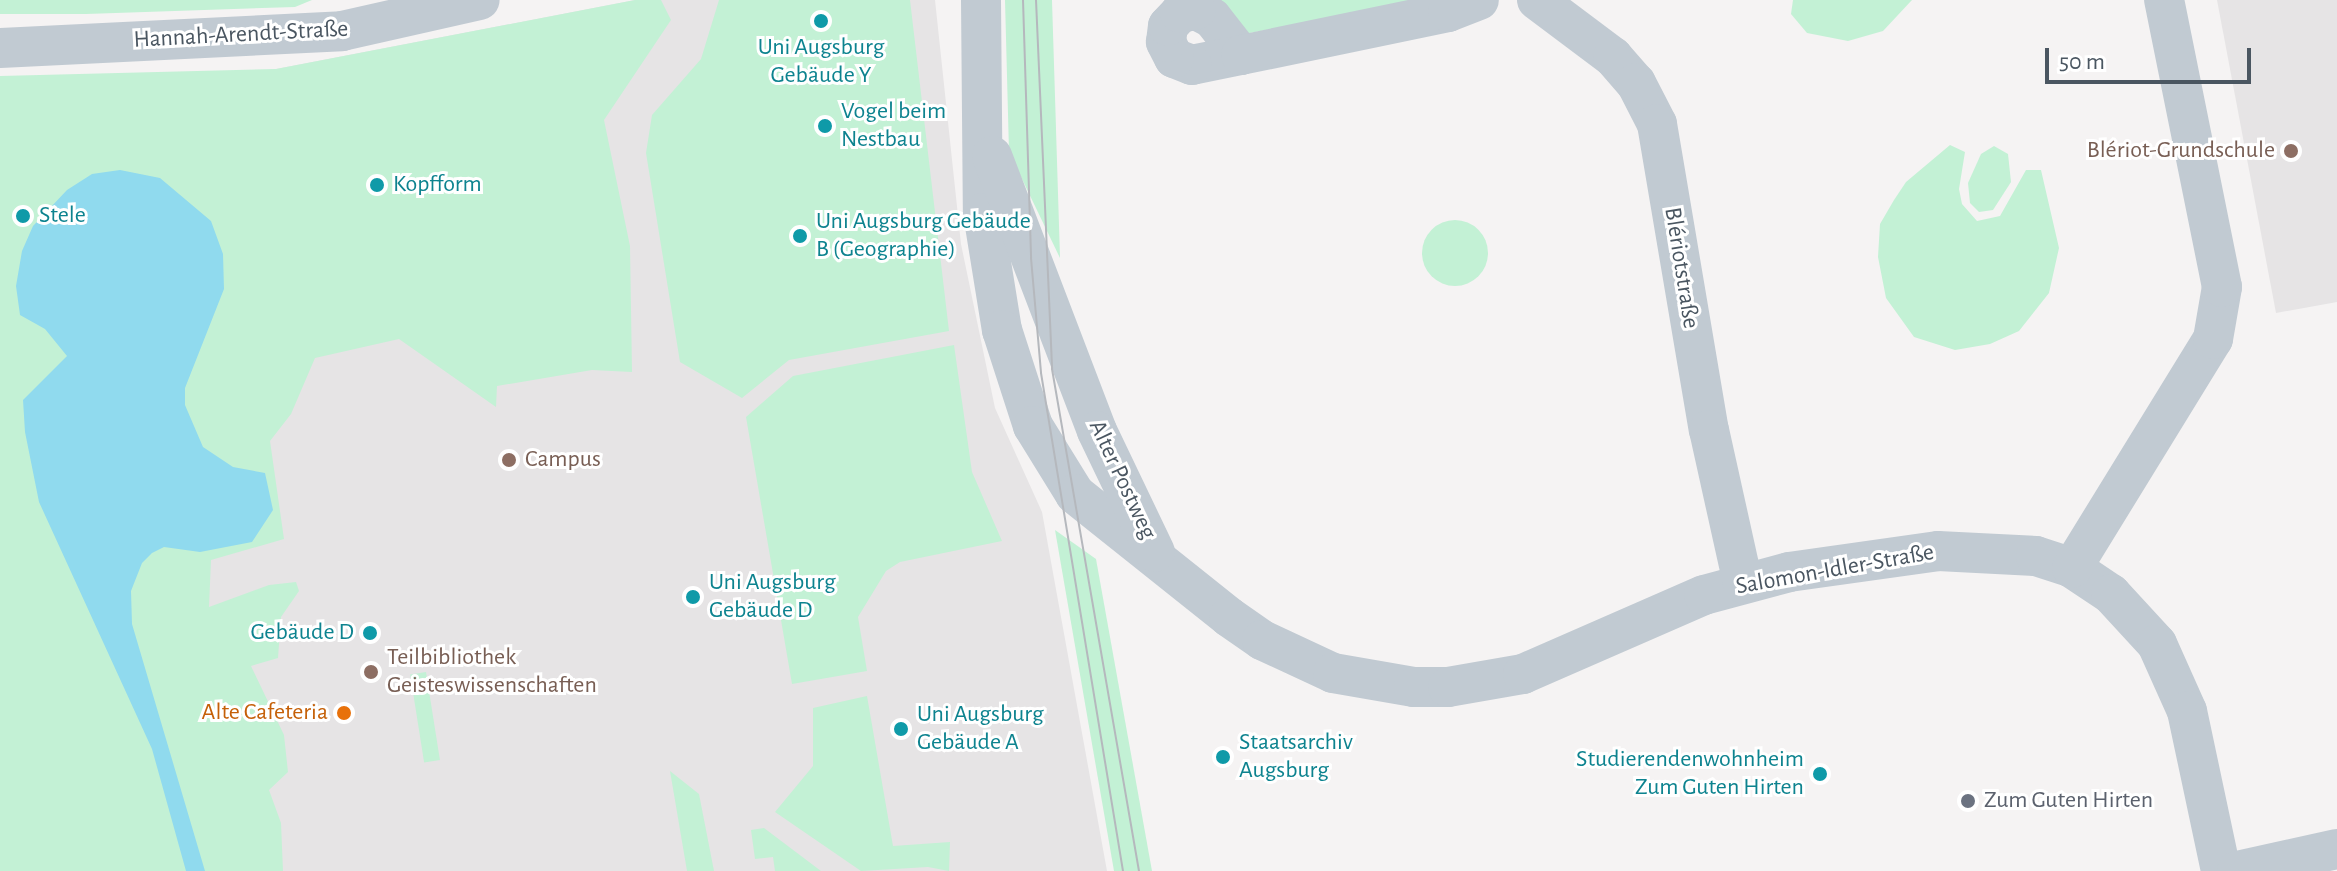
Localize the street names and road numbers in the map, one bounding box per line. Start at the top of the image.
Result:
street label: Hannah-Arendt-Straße [133,15,349,55]
street label: Blériotstraße [1657,205,1705,331]
street label: Alter Postweg [1082,416,1162,544]
street label: Salomon-Idler-Straße [1734,538,1936,602]

